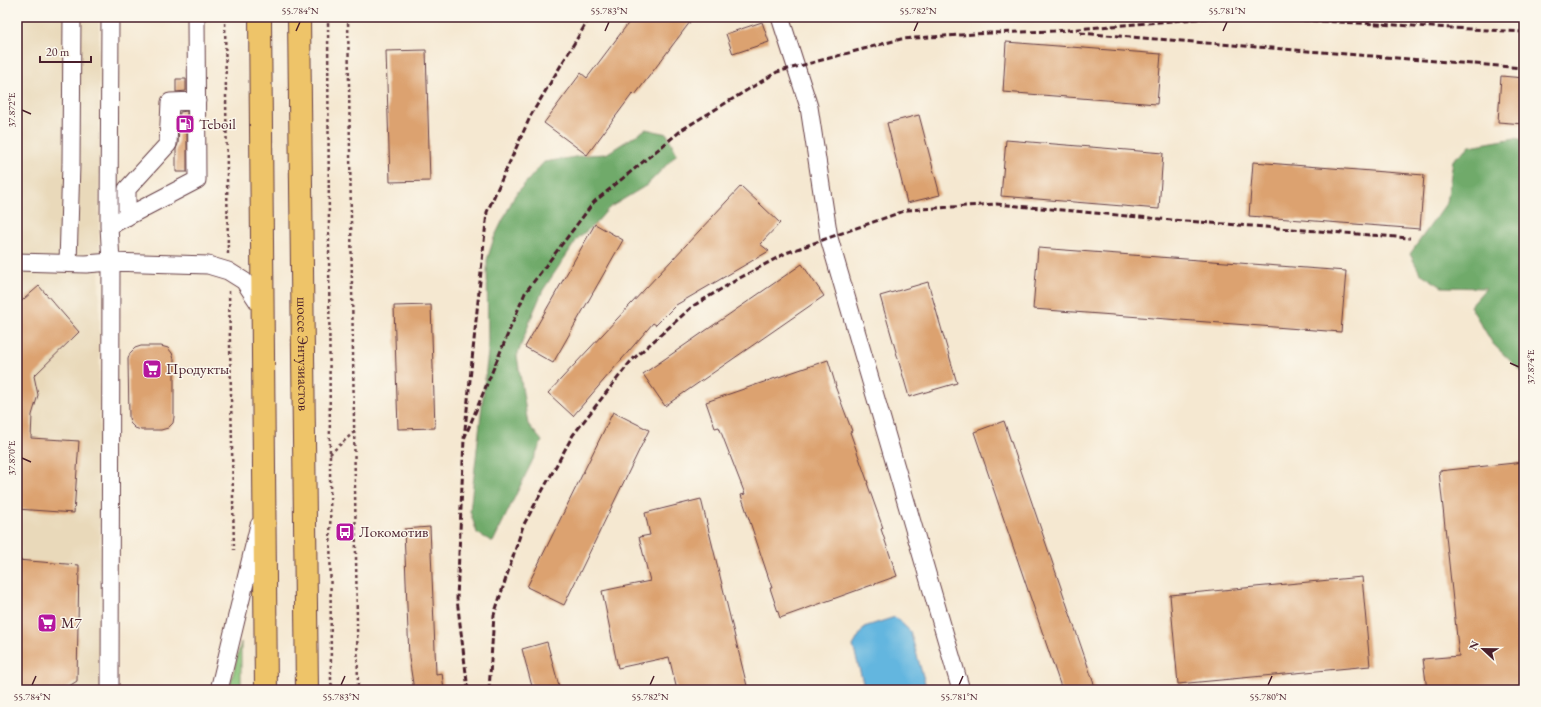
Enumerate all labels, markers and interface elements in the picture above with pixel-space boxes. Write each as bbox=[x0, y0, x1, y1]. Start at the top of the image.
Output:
text: 55.784°N bbox=[281, 4, 319, 17]
text: 55.783°N bbox=[590, 4, 628, 17]
text: 55.782°N bbox=[899, 4, 937, 17]
text: 55.781°N bbox=[1208, 4, 1246, 17]
scale bar bbox=[40, 38, 91, 64]
text: 20 m bbox=[46, 44, 70, 60]
text: 37.872°E bbox=[5, 92, 18, 127]
fuel station icon: Teboil bbox=[174, 113, 196, 135]
place label: Teboil bbox=[199, 114, 236, 133]
street label: шоссе Энтузиастов bbox=[293, 297, 314, 411]
text: 37.874°E bbox=[1524, 349, 1537, 384]
supermarket icon: Продукты bbox=[141, 358, 163, 380]
place label: Продукты bbox=[166, 359, 229, 378]
text: 37.870°E bbox=[5, 440, 18, 475]
bus stop icon: Локомотив bbox=[334, 521, 356, 543]
place label: Локомотив bbox=[359, 522, 428, 541]
supermarket icon: М7 bbox=[36, 612, 58, 634]
place label: М7 bbox=[61, 613, 83, 632]
north arrow bbox=[1463, 629, 1503, 669]
text: N bbox=[1466, 638, 1482, 652]
text: 55.784°N bbox=[13, 690, 51, 703]
text: 55.783°N bbox=[322, 690, 360, 703]
text: 55.782°N bbox=[631, 690, 669, 703]
text: 55.781°N bbox=[940, 690, 978, 703]
text: 55.780°N bbox=[1249, 690, 1287, 703]

